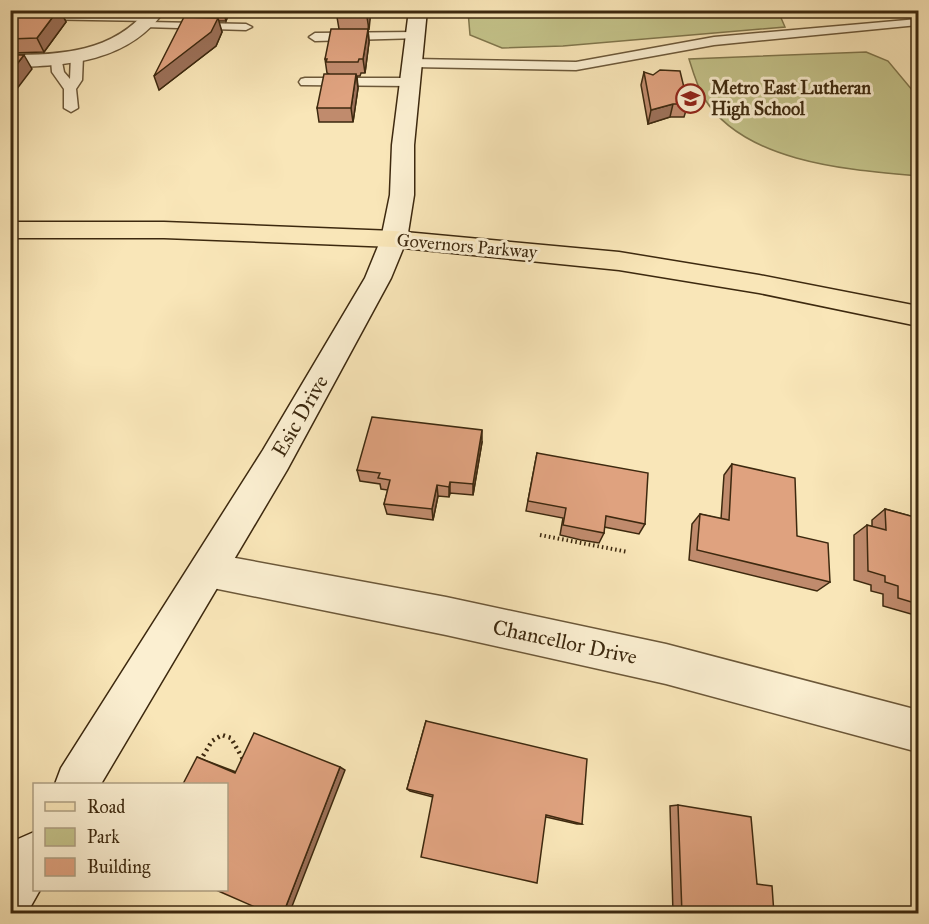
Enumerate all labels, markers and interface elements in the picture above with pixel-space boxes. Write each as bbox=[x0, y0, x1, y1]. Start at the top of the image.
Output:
place label: Metro East Lutheran High School bbox=[711, 77, 871, 121]
school or university icon: Metro East Lutheran High School bbox=[674, 82, 706, 114]
street label: Governors Parkway bbox=[396, 229, 539, 263]
street label: Esic Drive bbox=[266, 370, 334, 462]
street label: Chancellor Drive bbox=[491, 614, 640, 670]
legend bbox=[33, 783, 228, 891]
text: Road bbox=[87, 796, 125, 818]
text: Park bbox=[87, 826, 120, 848]
text: Building bbox=[87, 856, 151, 879]

